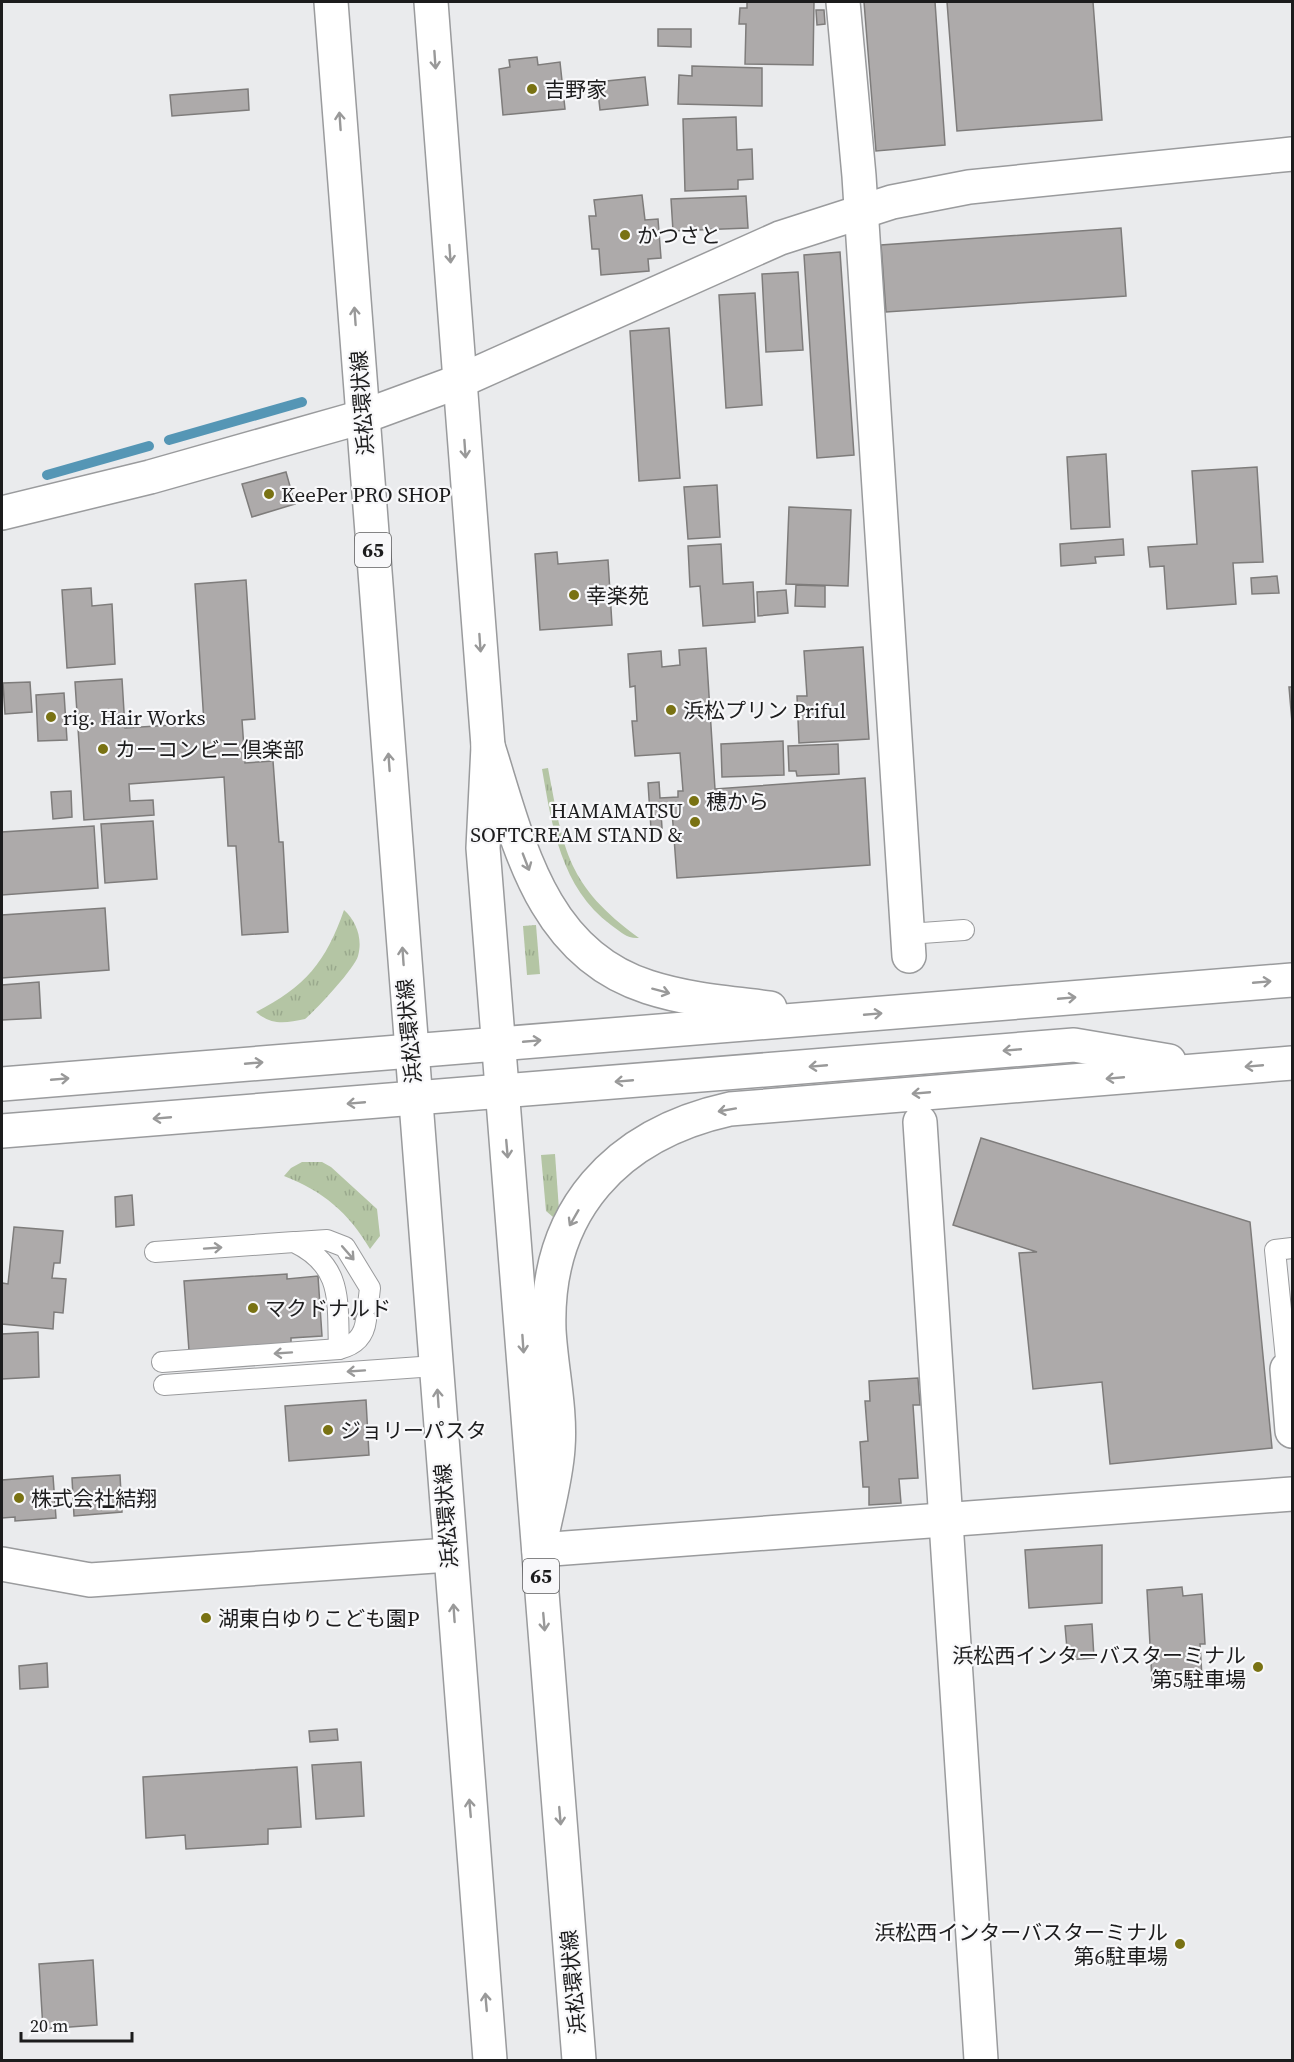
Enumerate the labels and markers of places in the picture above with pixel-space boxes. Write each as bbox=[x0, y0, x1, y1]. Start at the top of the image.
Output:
place label: 吉野家 bbox=[544, 75, 607, 104]
marker: 吉野家 bbox=[525, 82, 539, 96]
place label: かつさと bbox=[637, 221, 721, 250]
marker: かつさと bbox=[618, 228, 632, 242]
place label: KeePer PRO SHOP bbox=[281, 480, 451, 509]
marker: KeePer PRO SHOP bbox=[262, 487, 276, 501]
place label: 幸楽苑 bbox=[586, 581, 649, 610]
marker: 幸楽苑 bbox=[567, 588, 581, 602]
place label: 浜松プリン Priful bbox=[683, 696, 846, 725]
place label: rig. Hair Works bbox=[63, 703, 206, 732]
marker: 浜松プリン Priful bbox=[664, 703, 678, 717]
marker: rig. Hair Works bbox=[44, 710, 58, 724]
place label: カーコンビニ倶楽部 bbox=[115, 735, 304, 764]
marker: カーコンビニ倶楽部 bbox=[96, 742, 110, 756]
place label: 穂から bbox=[706, 787, 769, 816]
marker: 穂から bbox=[687, 794, 701, 808]
place label: HAMAMATSU SOFTCREAM STAND & bbox=[470, 796, 683, 849]
marker: HAMAMATSU SOFTCREAM STAND & bbox=[688, 815, 702, 829]
place label: マクドナルド bbox=[265, 1294, 391, 1323]
marker: マクドナルド bbox=[246, 1301, 260, 1315]
place label: ジョリーパスタ bbox=[340, 1416, 487, 1445]
marker: ジョリーパスタ bbox=[321, 1423, 335, 1437]
place label: 株式会社結翔 bbox=[31, 1484, 157, 1513]
marker: 株式会社結翔 bbox=[12, 1491, 26, 1505]
place label: 湖東白ゆりこども園P bbox=[218, 1604, 419, 1633]
marker: 湖東白ゆりこども園P bbox=[199, 1611, 213, 1625]
place label: 浜松西インターバスターミナル 第5駐車場 bbox=[952, 1641, 1246, 1694]
marker: 浜松西インターバスターミナル 第5駐車場 bbox=[1251, 1660, 1265, 1674]
place label: 浜松西インターバスターミナル 第6駐車場 bbox=[874, 1918, 1168, 1971]
marker: 浜松西インターバスターミナル 第6駐車場 bbox=[1173, 1937, 1187, 1951]

